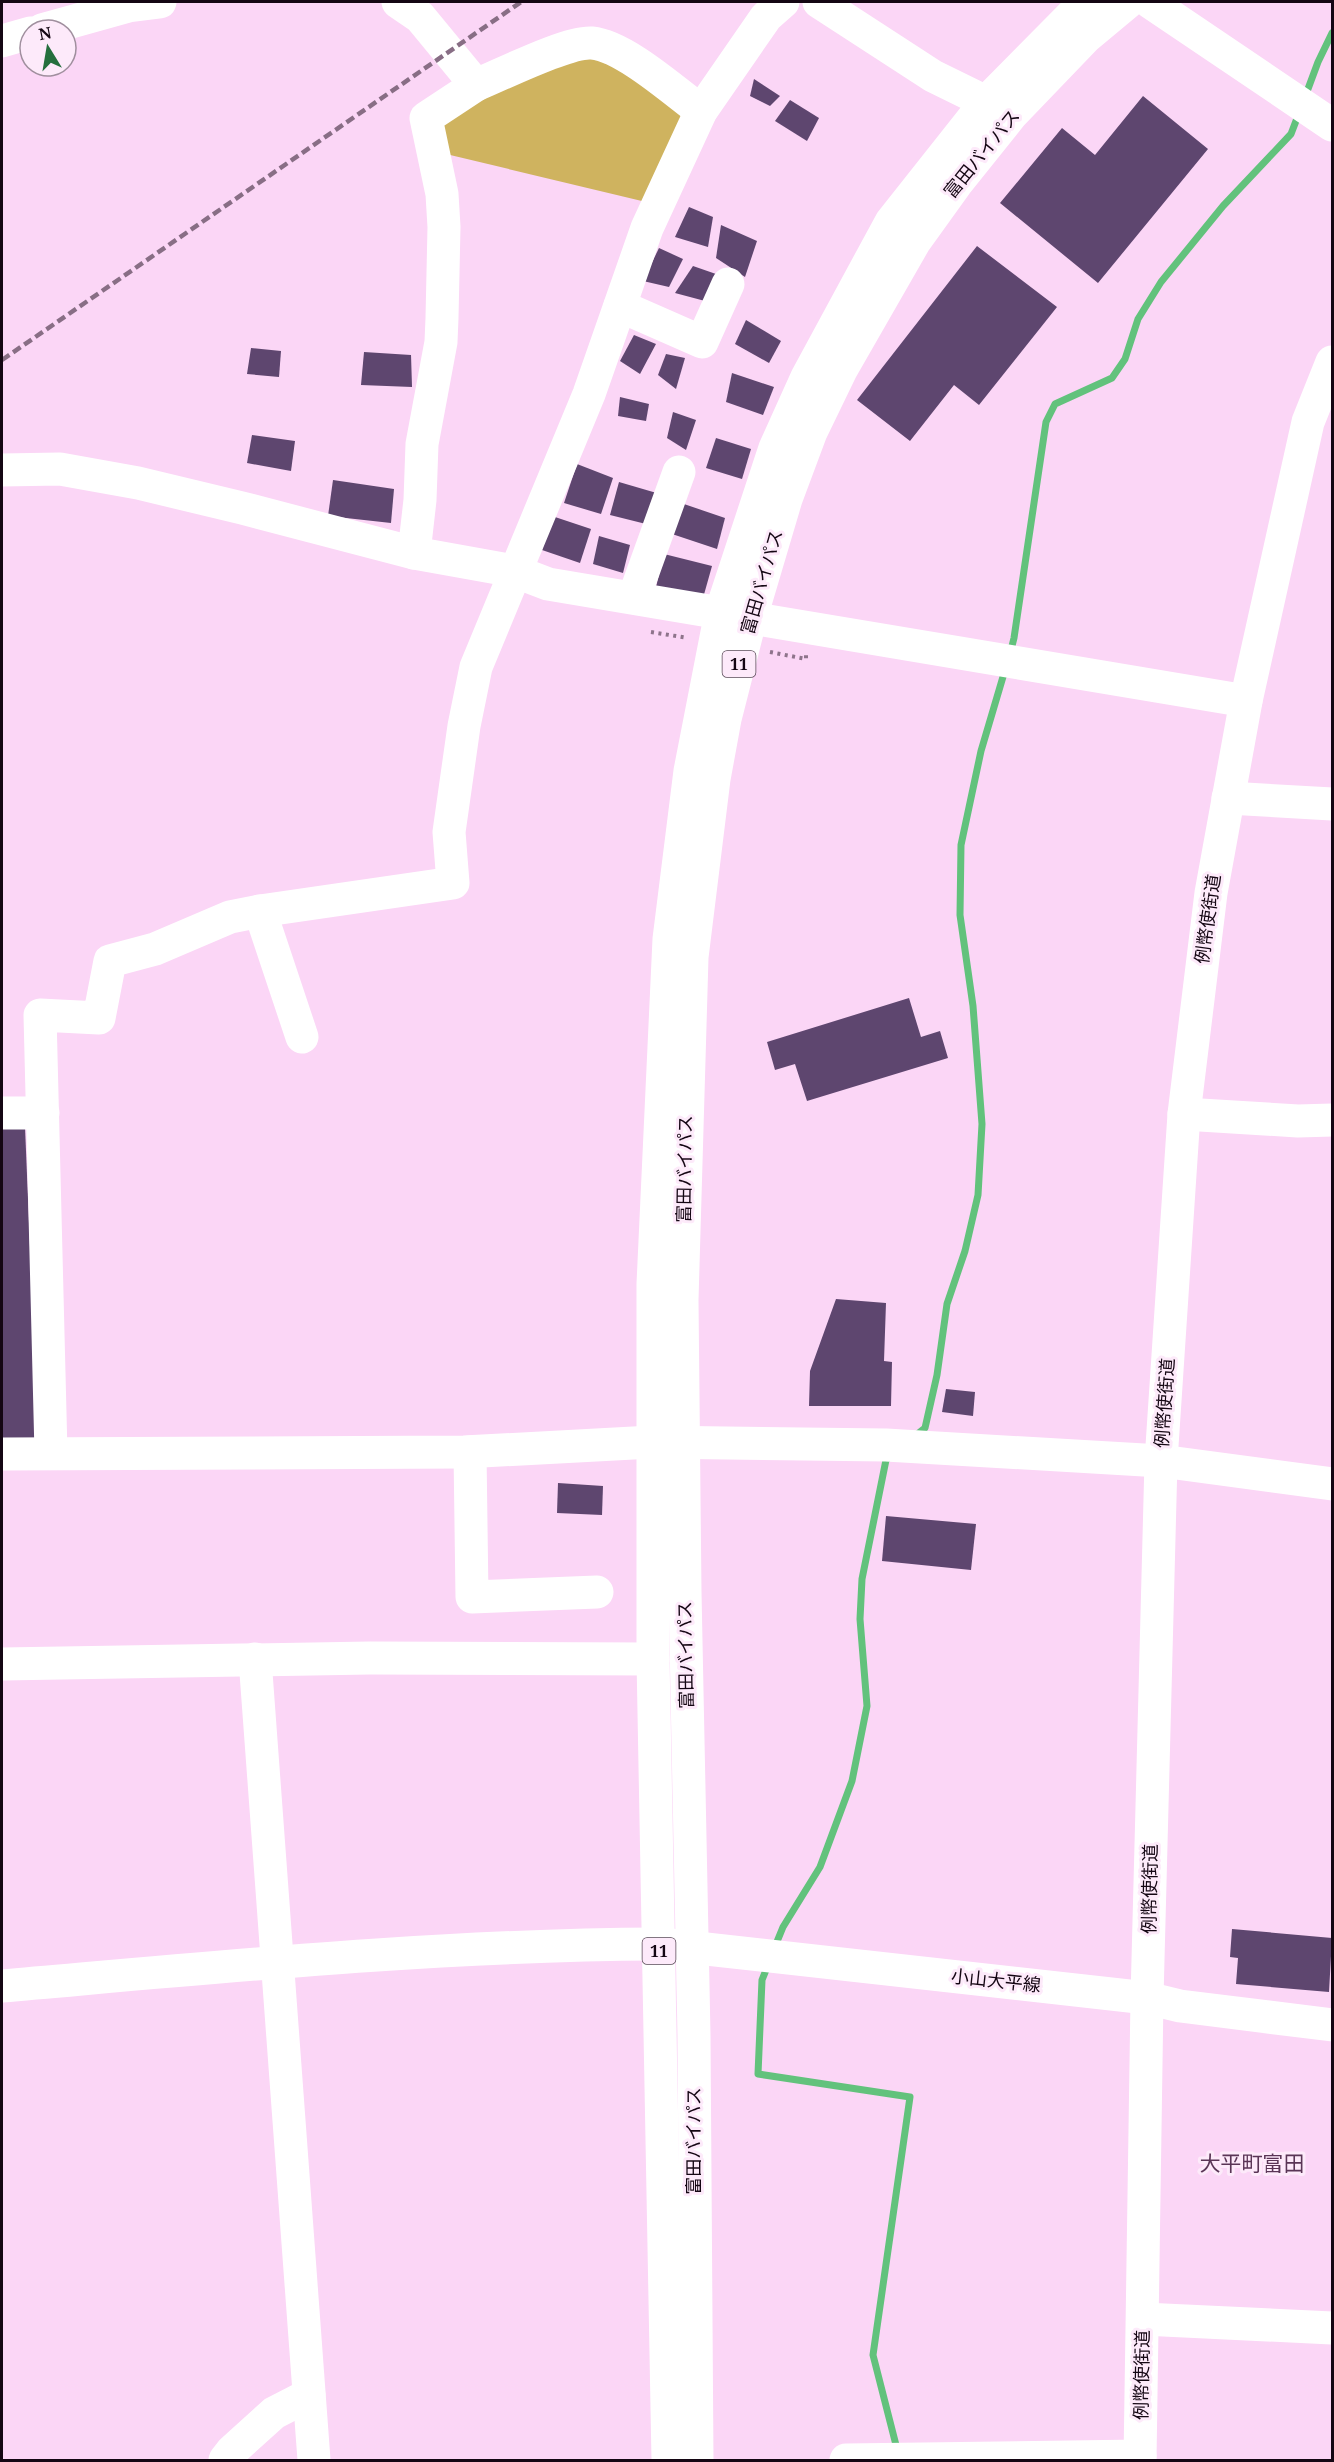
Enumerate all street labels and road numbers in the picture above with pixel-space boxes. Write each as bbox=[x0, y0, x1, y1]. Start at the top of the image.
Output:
street label: 富田バイパス bbox=[938, 104, 1024, 203]
street label: 富田バイパス bbox=[735, 527, 787, 637]
road number: 11 bbox=[722, 651, 756, 677]
street label: 例幣使街道 bbox=[1189, 873, 1225, 965]
street label: 富田バイパス bbox=[671, 1115, 697, 1223]
street label: 例幣使街道 bbox=[1149, 1357, 1179, 1449]
street label: 富田バイパス bbox=[672, 1601, 698, 1709]
street label: 例幣使街道 bbox=[1136, 1844, 1162, 1934]
road number: 11 bbox=[642, 1938, 676, 1964]
street label: 小山大平線 bbox=[950, 1963, 1042, 1997]
street label: 富田バイパス bbox=[681, 2087, 705, 2195]
street label: 例幣使街道 bbox=[1128, 2330, 1154, 2420]

